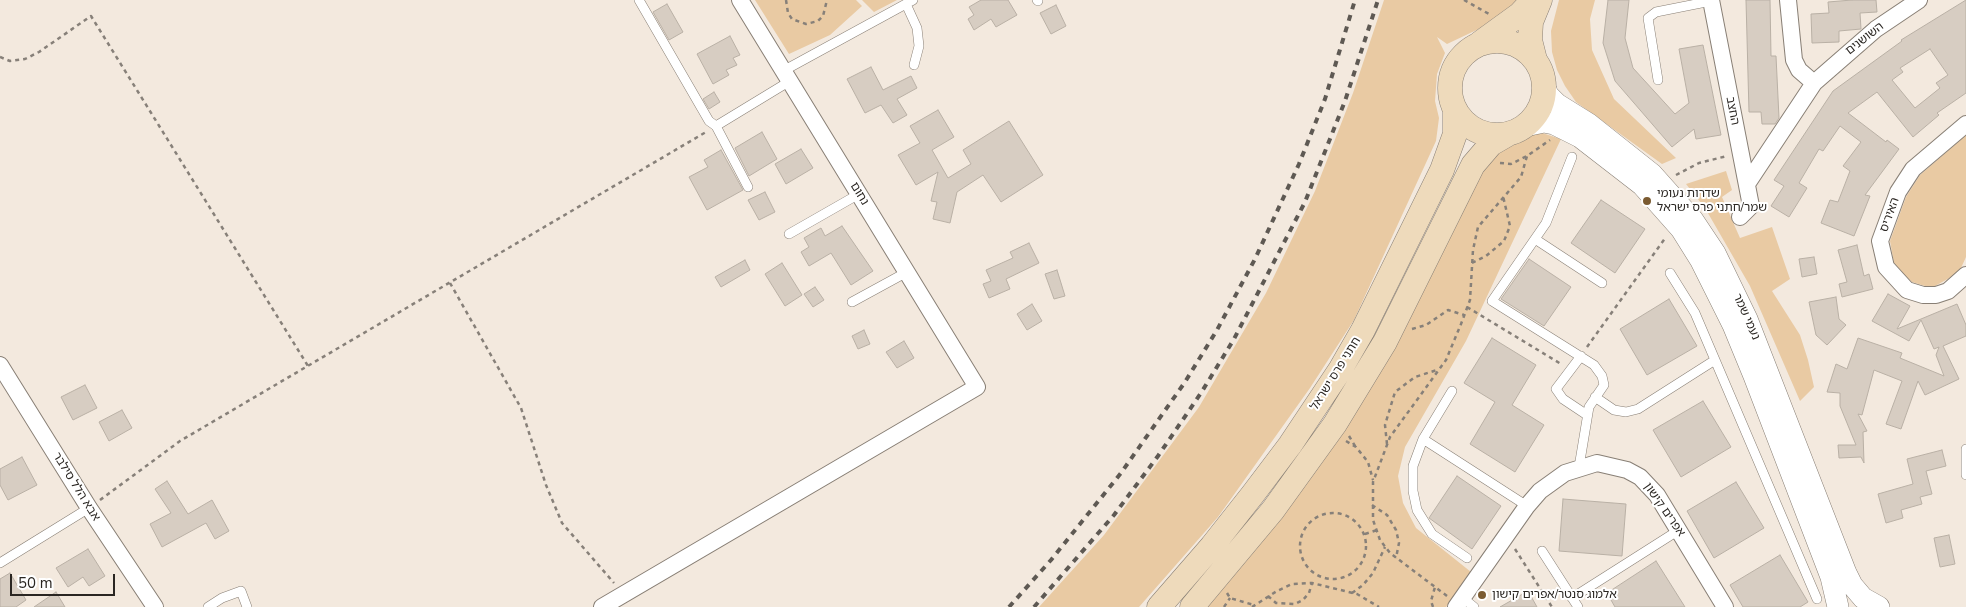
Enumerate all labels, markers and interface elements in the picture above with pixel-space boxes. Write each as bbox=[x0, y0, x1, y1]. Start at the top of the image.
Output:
street label: השושנים bbox=[1843, 20, 1887, 58]
street label: החצב bbox=[1722, 96, 1742, 126]
street label: נחום bbox=[846, 180, 872, 208]
place label: שדרות נעומי שמר/חתני פרס ישראל bbox=[1657, 187, 1767, 215]
marker: שדרות נעומי שמר/חתני פרס ישראל bbox=[1641, 195, 1653, 207]
street label: האיריס bbox=[1877, 196, 1903, 234]
street label: נעמי שמר bbox=[1729, 292, 1763, 342]
street label: חתני פרס ישראל bbox=[1308, 335, 1364, 413]
street label: אבא הלל סילבר bbox=[49, 450, 103, 524]
street label: אפרים קישון bbox=[1640, 480, 1688, 540]
scale bar bbox=[12, 564, 118, 596]
text: 50 m bbox=[18, 573, 53, 593]
place label: אלמוג סנטר/אפרים קישון bbox=[1492, 588, 1617, 602]
marker: אלמוג סנטר/אפרים קישון bbox=[1476, 589, 1488, 601]

